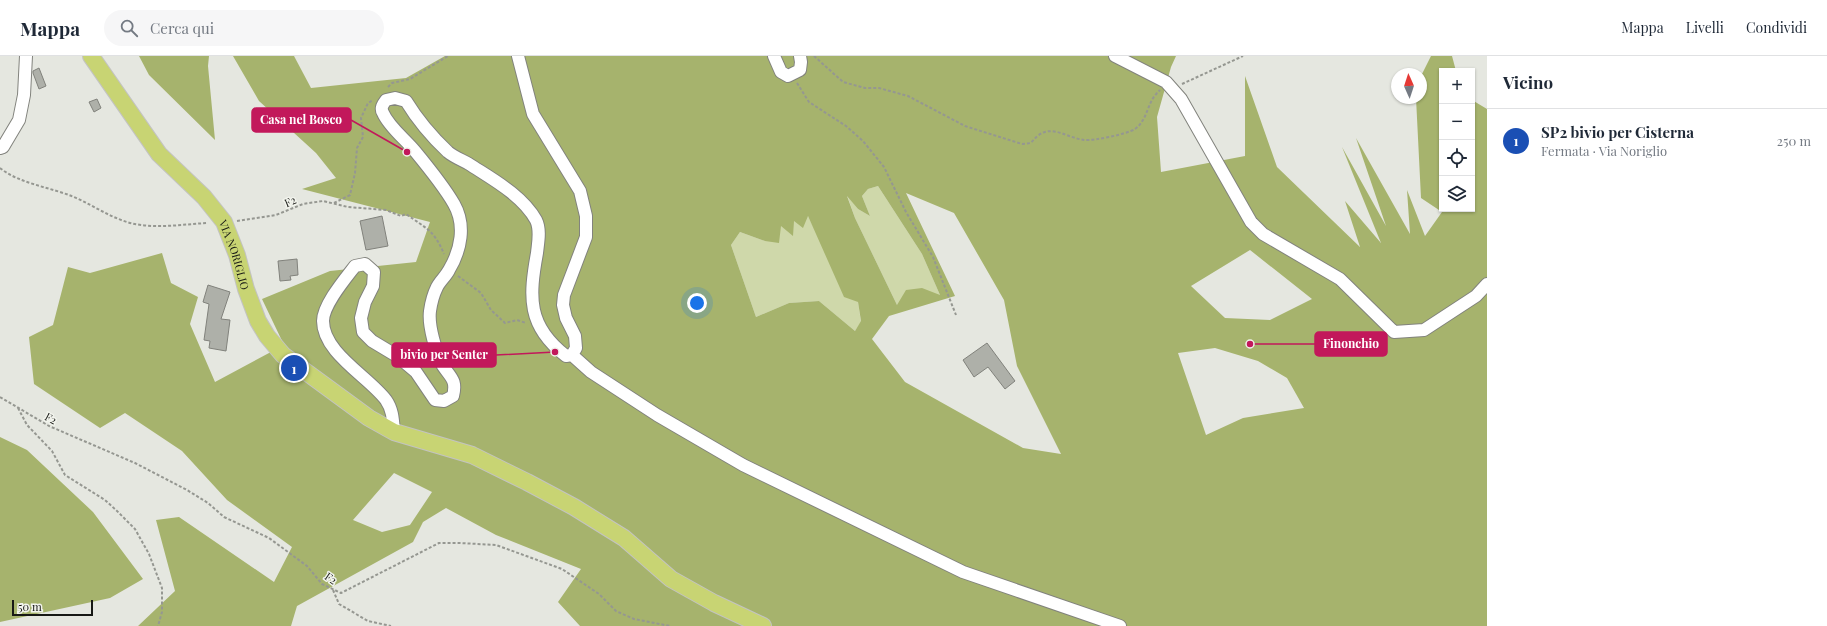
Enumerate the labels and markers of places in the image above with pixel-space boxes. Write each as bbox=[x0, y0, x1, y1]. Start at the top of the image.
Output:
callout: Casa nel Bosco bbox=[252, 108, 351, 132]
callout: Finonchio bbox=[1315, 332, 1387, 356]
callout: bivio per Senter bbox=[392, 343, 496, 367]
pin: 1 bbox=[281, 353, 307, 383]

